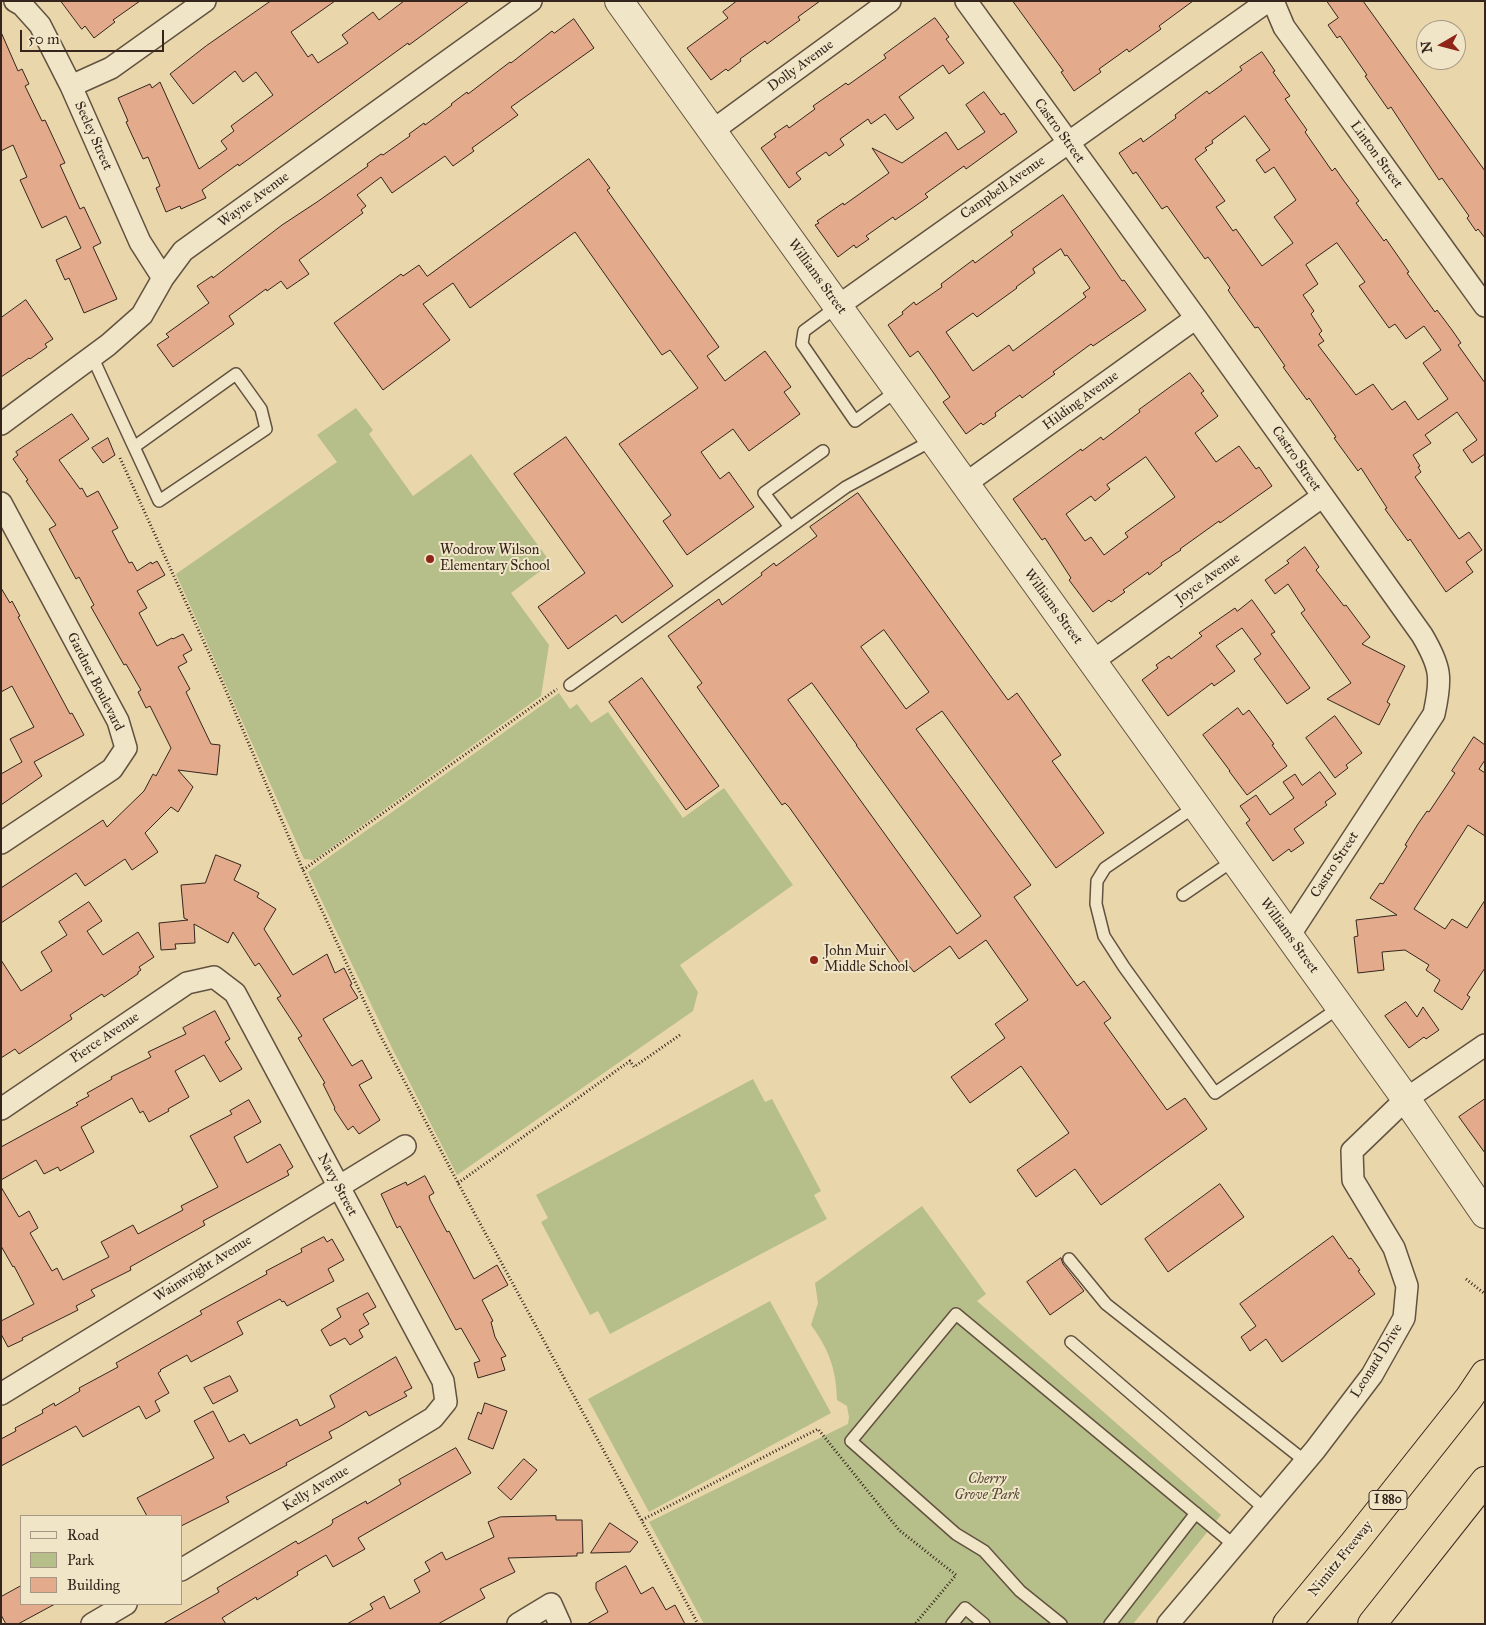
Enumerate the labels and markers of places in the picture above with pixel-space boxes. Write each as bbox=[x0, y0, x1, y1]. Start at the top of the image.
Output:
place label: Woodrow Wilson Elementary School bbox=[440, 543, 550, 576]
marker: Woodrow Wilson Elementary School bbox=[424, 553, 436, 565]
place label: John Muir Middle School bbox=[824, 944, 909, 976]
marker: John Muir Middle School bbox=[808, 954, 820, 966]

